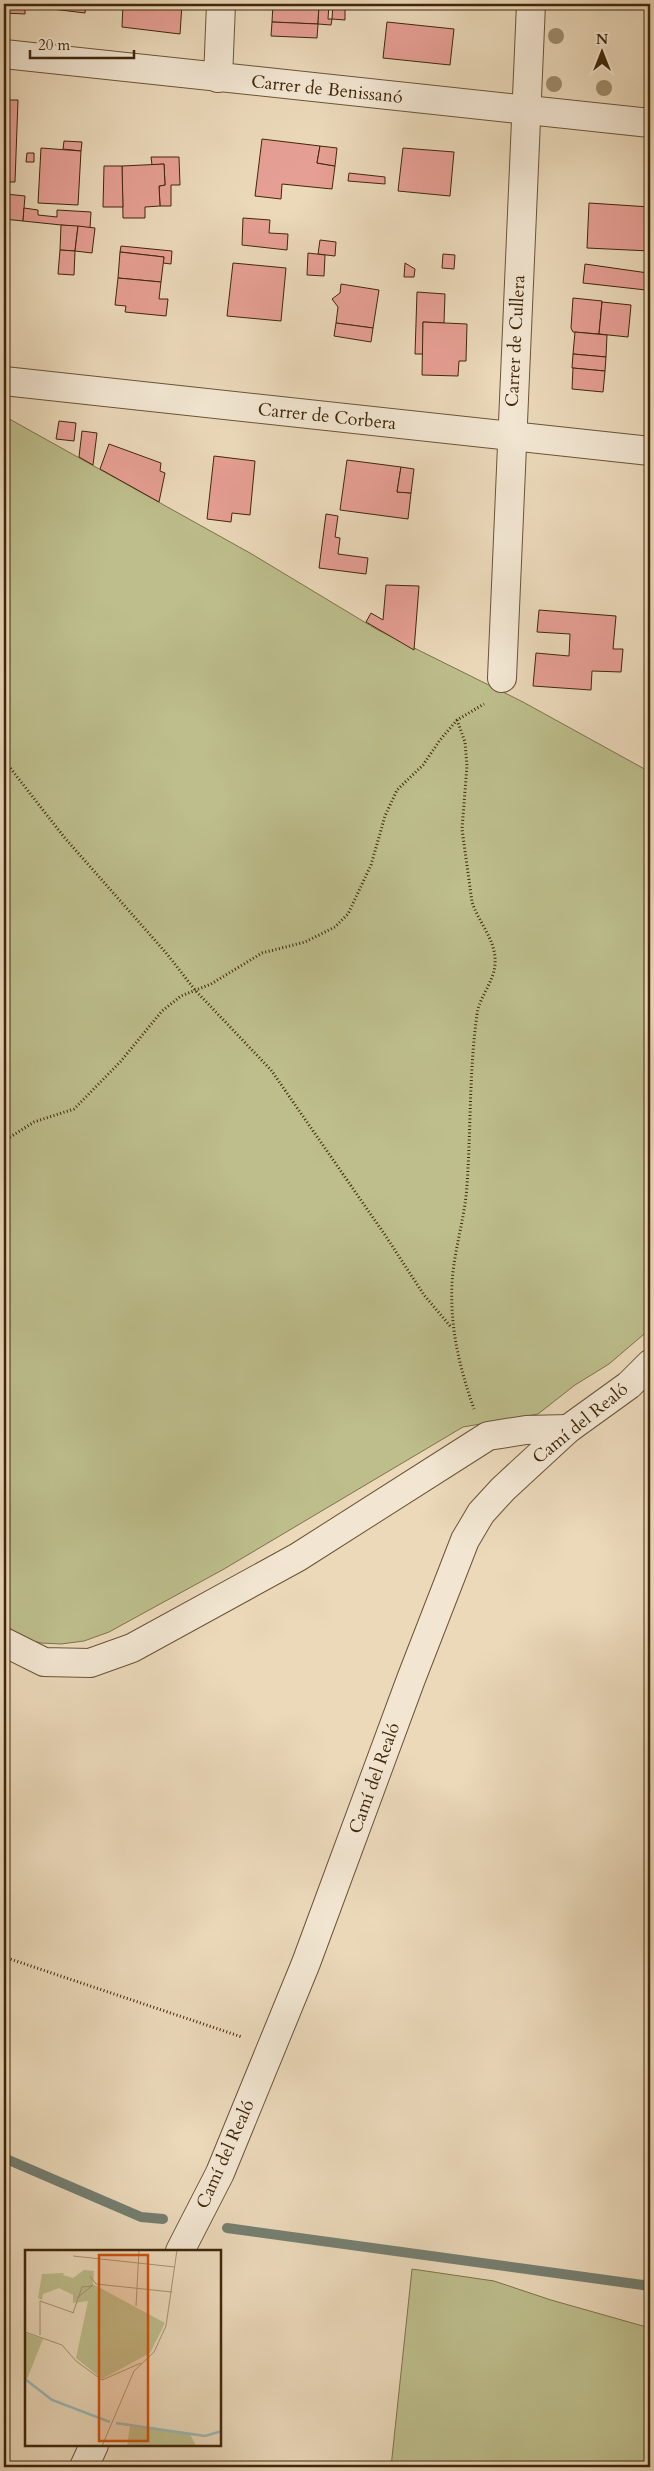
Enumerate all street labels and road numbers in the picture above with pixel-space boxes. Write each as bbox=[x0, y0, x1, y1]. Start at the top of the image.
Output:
street label: Carrer de Benissanó bbox=[250, 69, 404, 110]
street label: Carrer de Cullera bbox=[500, 274, 531, 408]
street label: Carrer de Corbera bbox=[256, 397, 398, 436]
street label: Camí del Realó bbox=[527, 1377, 634, 1470]
street label: Camí del Realó bbox=[343, 1719, 406, 1837]
street label: Camí del Realó bbox=[190, 2096, 261, 2213]

